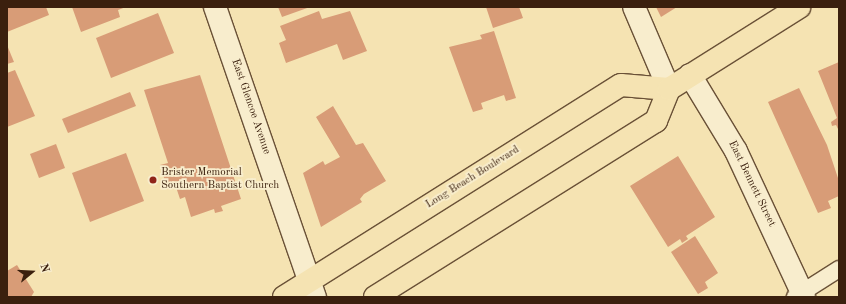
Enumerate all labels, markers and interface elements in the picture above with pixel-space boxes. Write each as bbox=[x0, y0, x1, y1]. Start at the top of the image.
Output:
street label: East Glencoe Avenue bbox=[227, 58, 273, 156]
street label: East Bennett Street bbox=[724, 139, 778, 229]
street label: Long Beach Boulevard bbox=[424, 144, 522, 212]
place label: Brister Memorial Southern Baptist Church bbox=[161, 167, 279, 193]
marker: Brister Memorial Southern Baptist Church bbox=[148, 175, 158, 185]
north arrow bbox=[12, 252, 52, 292]
text: N bbox=[37, 262, 50, 274]

